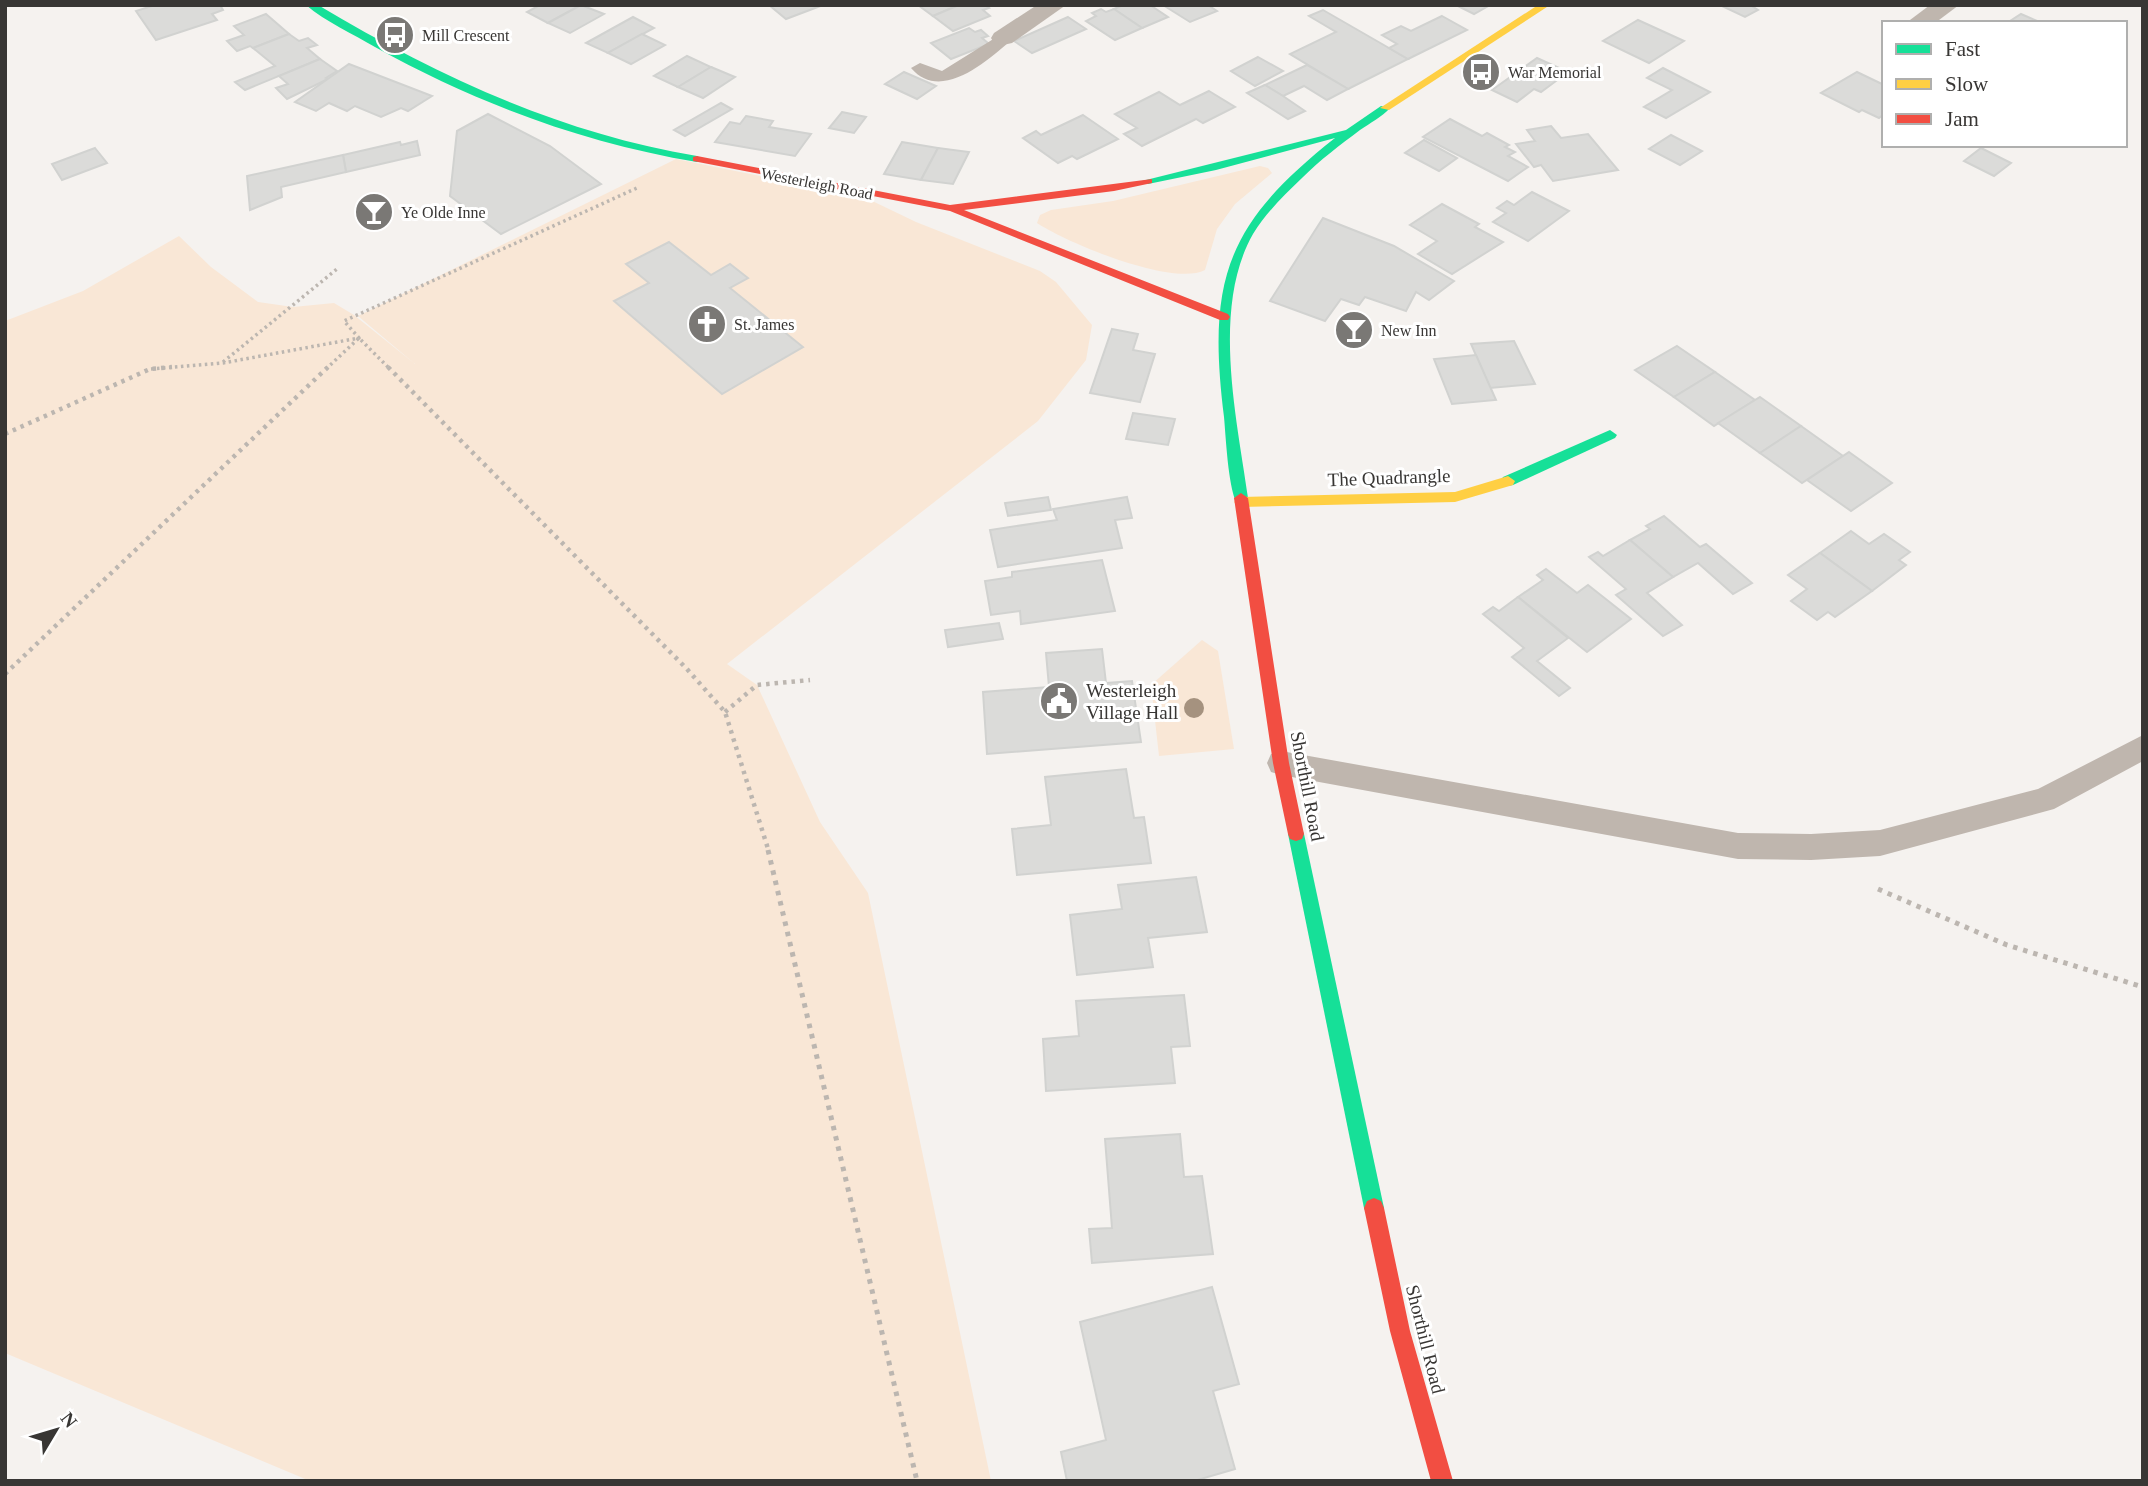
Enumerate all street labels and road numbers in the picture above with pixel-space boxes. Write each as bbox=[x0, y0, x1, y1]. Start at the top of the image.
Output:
street label: Westerleigh Road bbox=[759, 164, 874, 204]
street label: The Quadrangle bbox=[1327, 465, 1451, 490]
street label: Shorthill Road bbox=[1287, 729, 1329, 843]
street label: Shorthill Road bbox=[1402, 1283, 1449, 1396]

